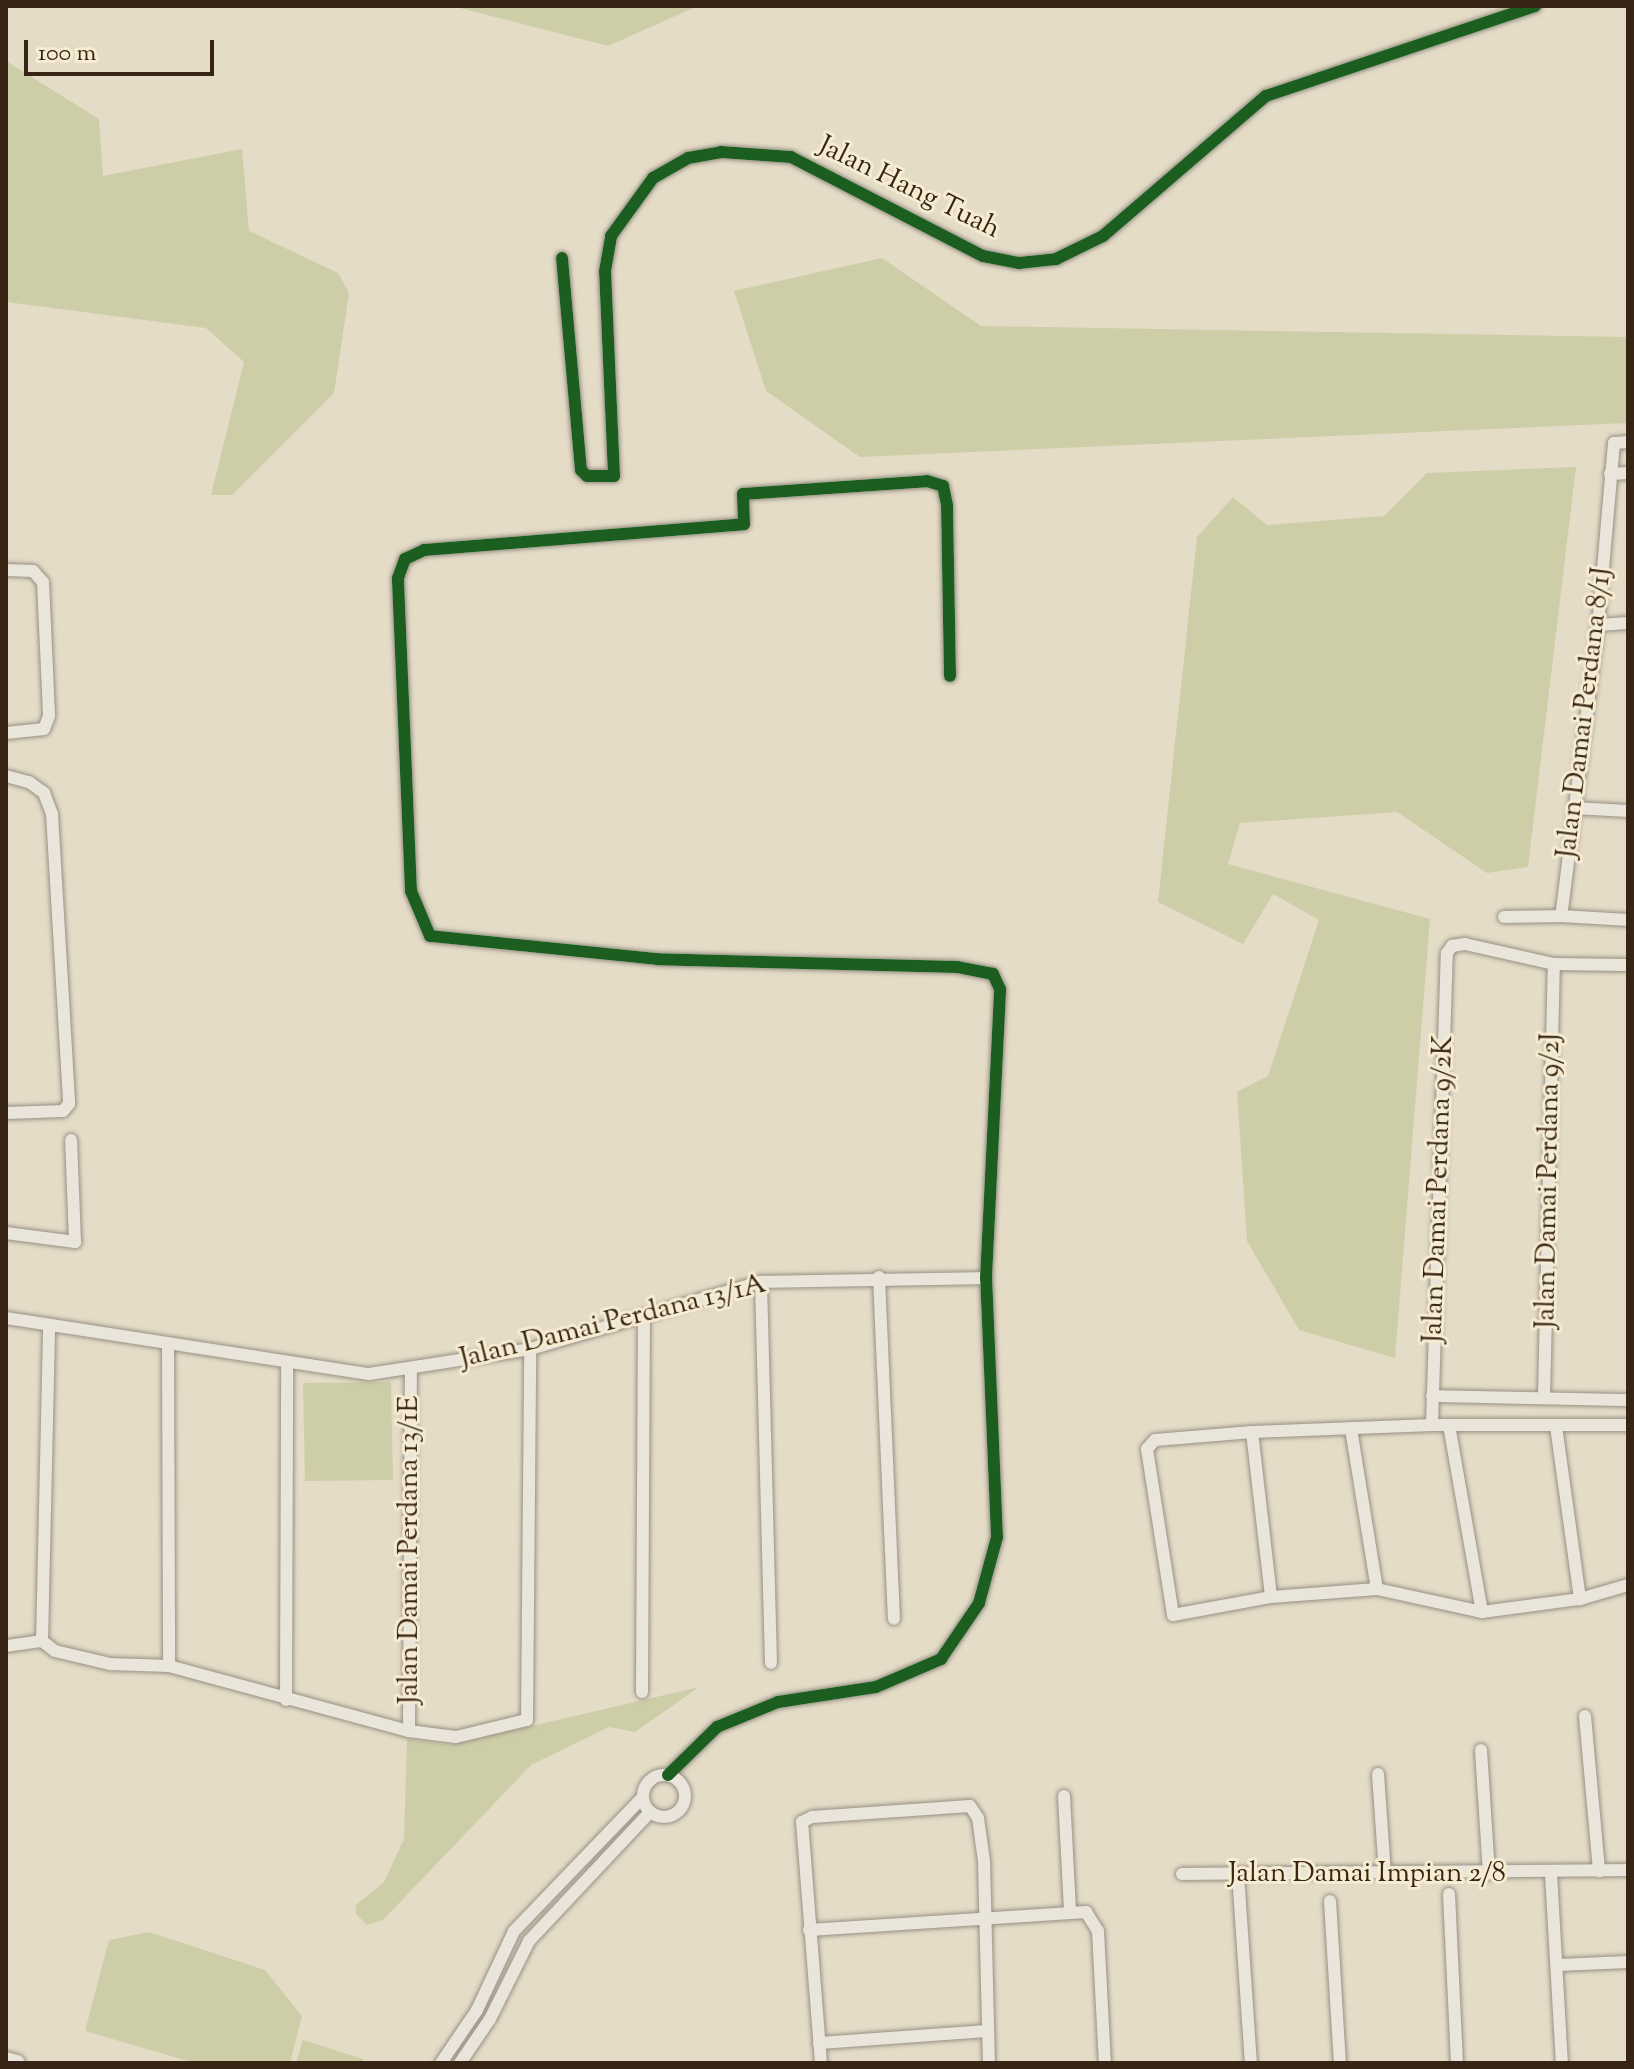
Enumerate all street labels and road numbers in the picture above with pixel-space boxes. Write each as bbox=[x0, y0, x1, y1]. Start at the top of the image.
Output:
street label: Jalan Hang Tuah bbox=[813, 130, 1005, 246]
street label: Jalan Damai Perdana 8/1J bbox=[1551, 566, 1619, 860]
street label: Jalan Damai Perdana 9/2J bbox=[1530, 1033, 1568, 1329]
street label: Jalan Damai Perdana 9/2K bbox=[1417, 1034, 1461, 1344]
street label: Jalan Damai Perdana 13/1A bbox=[456, 1268, 770, 1376]
street label: Jalan Damai Perdana 13/1E bbox=[393, 1396, 427, 1704]
street label: Jalan Damai Impian 2/8 bbox=[1228, 1857, 1506, 1891]

